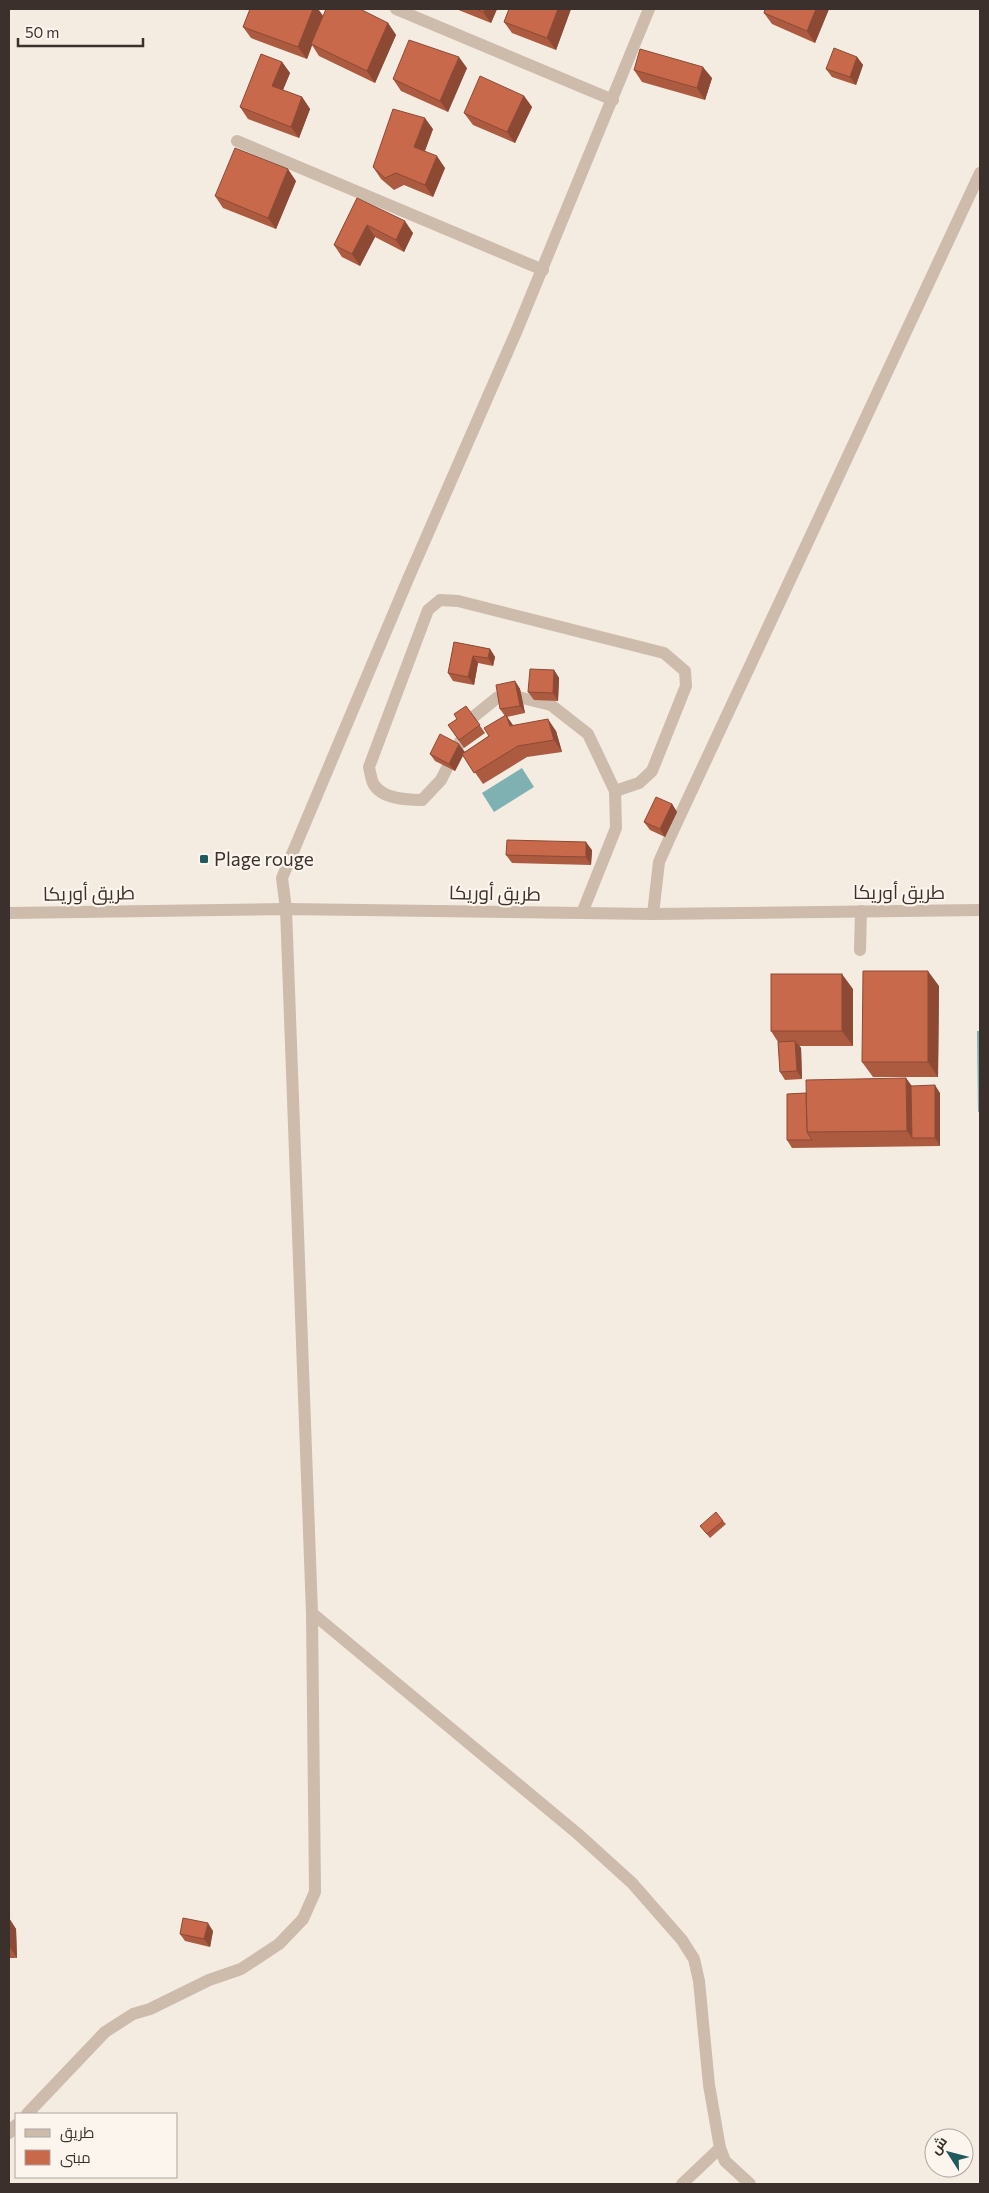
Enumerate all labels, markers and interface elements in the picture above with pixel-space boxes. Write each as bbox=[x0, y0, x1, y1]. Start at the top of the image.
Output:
scale bar bbox=[18, 15, 142, 47]
text: 50 m bbox=[25, 23, 59, 41]
place label: Plage rouge bbox=[214, 847, 314, 870]
marker: Plage rouge bbox=[198, 853, 210, 865]
street label: طريق أوريكا bbox=[43, 880, 135, 907]
street label: طريق أوريكا bbox=[449, 880, 541, 907]
street label: طريق أوريكا bbox=[853, 880, 945, 905]
legend bbox=[15, 2113, 178, 2178]
text: طريق bbox=[60, 2123, 94, 2143]
north arrow bbox=[924, 2128, 974, 2178]
text: ش bbox=[926, 2133, 951, 2158]
text: مبنى bbox=[60, 2148, 91, 2168]

